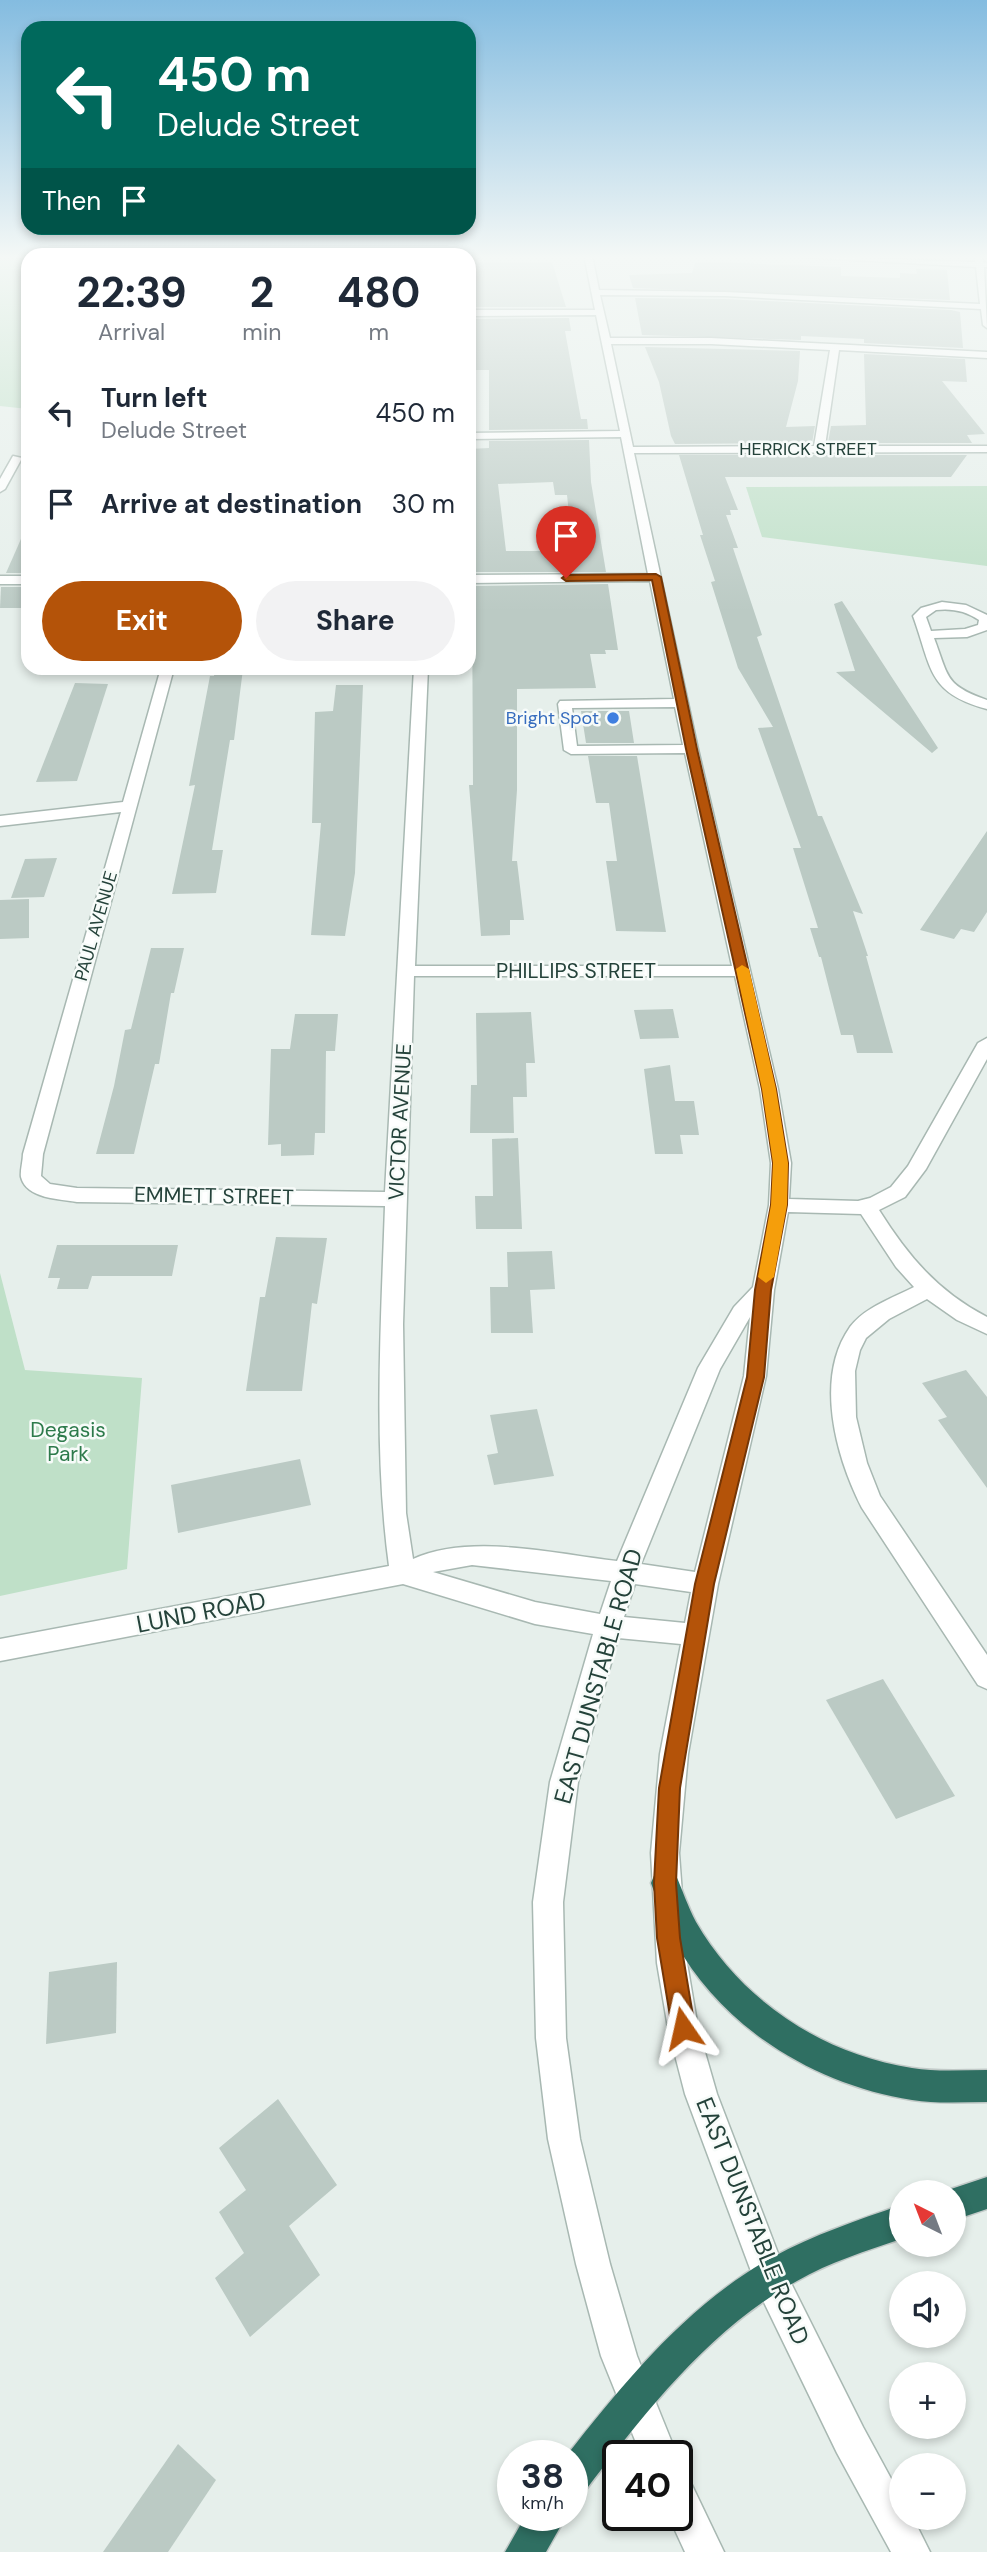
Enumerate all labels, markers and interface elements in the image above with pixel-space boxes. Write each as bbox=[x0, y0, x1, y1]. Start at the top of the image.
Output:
text: 450 m bbox=[157, 42, 311, 106]
icon: left bbox=[42, 49, 133, 140]
text: Delude Street bbox=[157, 104, 360, 146]
icon: arrive bbox=[115, 182, 153, 220]
text: Then bbox=[42, 184, 101, 218]
text: 22:39 bbox=[77, 265, 187, 320]
text: 2 bbox=[250, 265, 274, 320]
text: 480 bbox=[337, 265, 420, 320]
text: Arrival bbox=[98, 317, 165, 347]
text: min bbox=[242, 317, 281, 347]
text: m bbox=[368, 317, 389, 347]
text: Turn left bbox=[101, 381, 208, 415]
icon: left bbox=[42, 394, 80, 432]
text: 450 m bbox=[375, 396, 455, 430]
text: Delude Street bbox=[101, 415, 247, 445]
street label: HERRICK STREET bbox=[739, 437, 877, 461]
icon: arrive bbox=[42, 485, 80, 523]
text: Arrive at destination bbox=[101, 487, 362, 521]
text: 30 m bbox=[392, 487, 455, 521]
pin bbox=[536, 506, 596, 578]
icon: arrive bbox=[547, 517, 585, 555]
button: Exit bbox=[42, 581, 242, 661]
button: Share bbox=[256, 581, 455, 661]
place label: Bright Spot bbox=[506, 706, 599, 730]
marker: Bright Spot bbox=[605, 710, 621, 726]
street label: PAUL AVENUE bbox=[69, 868, 123, 984]
street label: PHILLIPS STREET bbox=[496, 957, 656, 985]
street label: VICTOR AVENUE bbox=[382, 1043, 418, 1201]
street label: EMMETT STREET bbox=[134, 1181, 294, 1211]
park label: Degasis Park bbox=[30, 1416, 106, 1468]
street label: EAST DUNSTABLE ROAD bbox=[547, 1545, 649, 1807]
street label: LUND ROAD bbox=[134, 1584, 268, 1640]
position arrow bbox=[646, 1991, 720, 2065]
street label: EAST DUNSTABLE ROAD bbox=[689, 2093, 817, 2349]
north arrow bbox=[889, 2180, 966, 2258]
map controls bbox=[889, 2180, 966, 2530]
button: sound bbox=[889, 2271, 966, 2348]
button: + bbox=[889, 2362, 966, 2439]
speed limit sign: 40 bbox=[602, 2440, 693, 2531]
text: 38 bbox=[521, 2453, 564, 2499]
button: − bbox=[889, 2453, 966, 2530]
text: km/h bbox=[521, 2491, 564, 2515]

